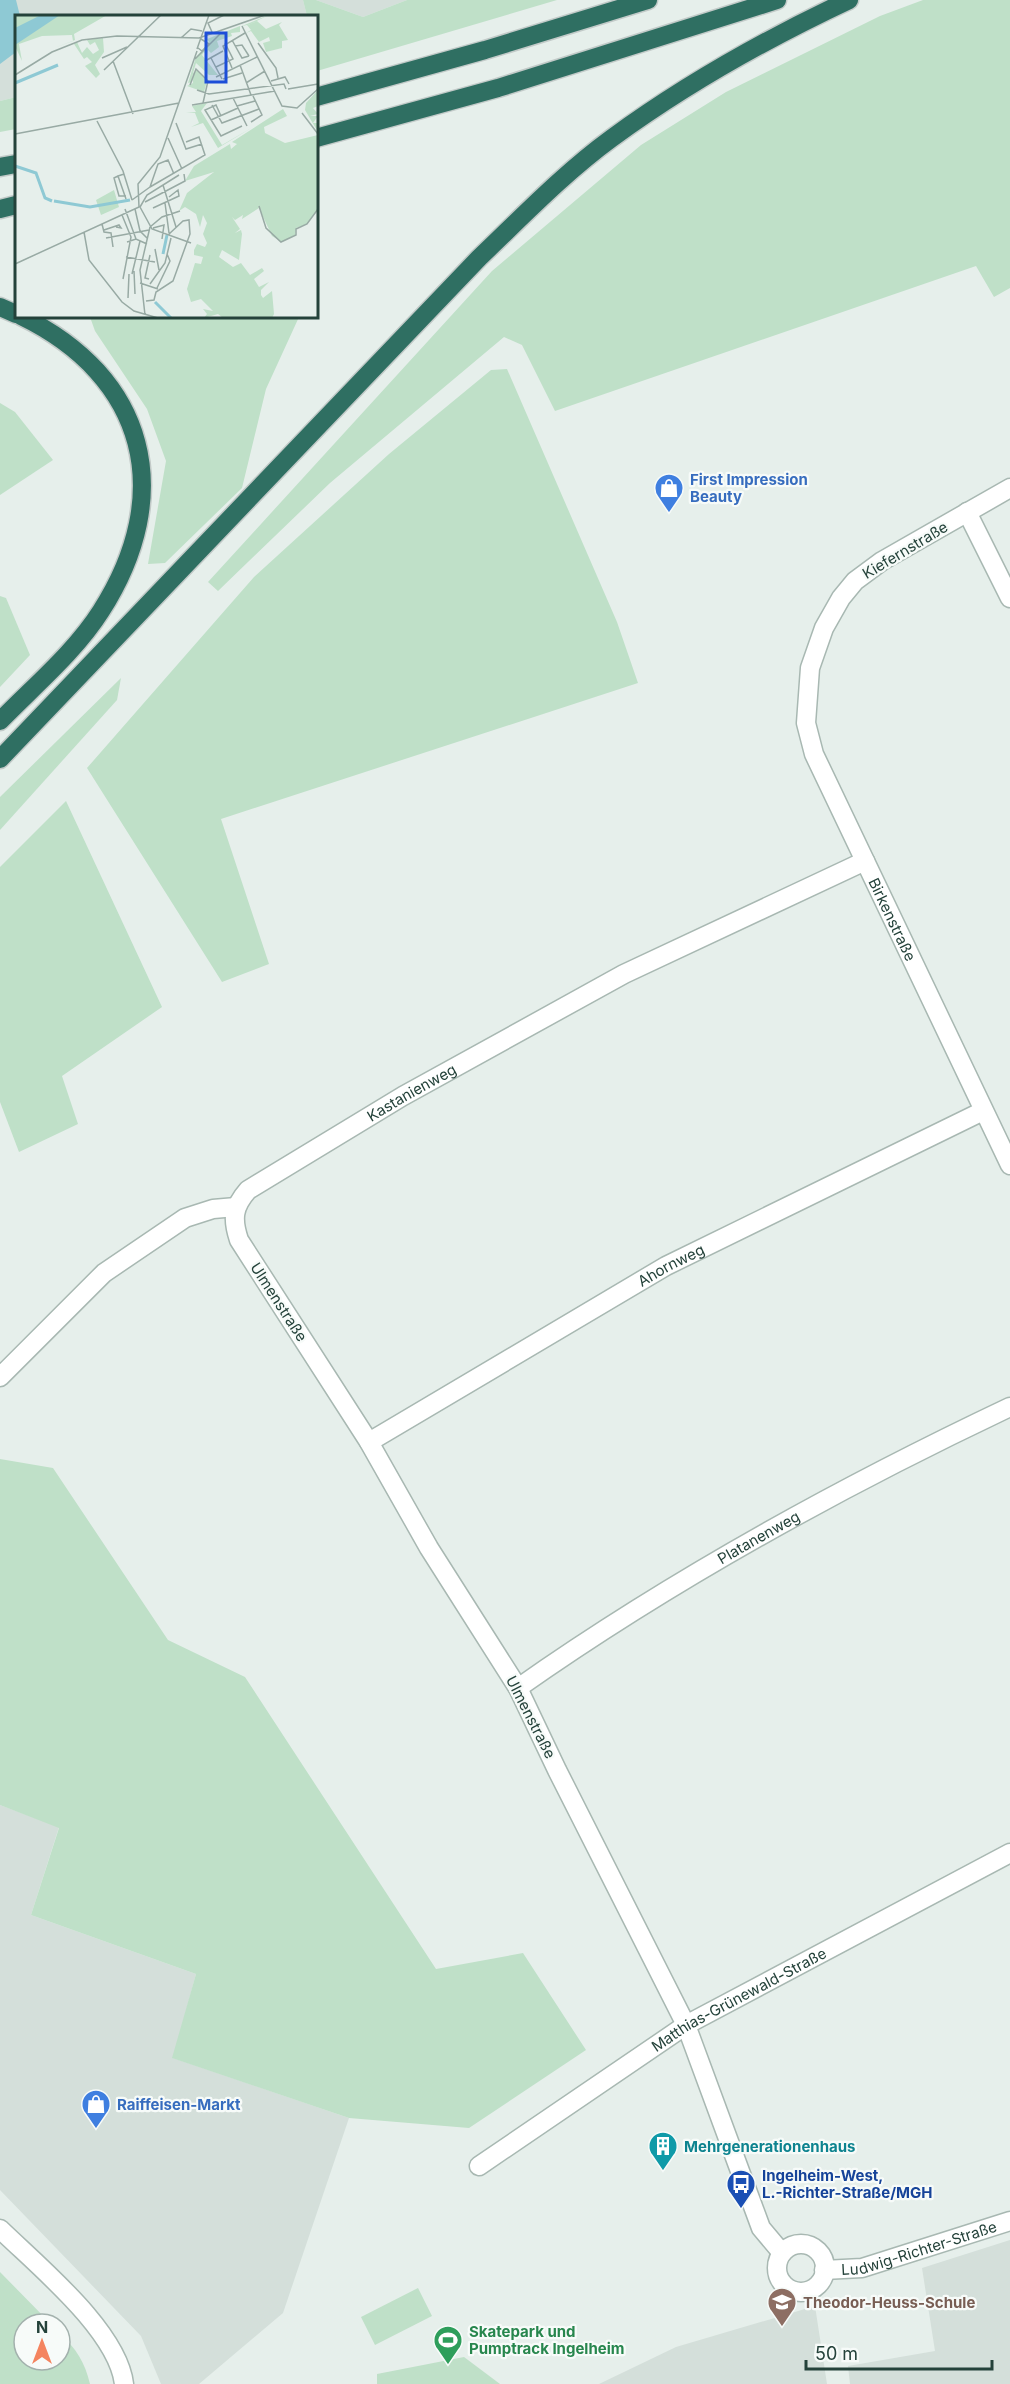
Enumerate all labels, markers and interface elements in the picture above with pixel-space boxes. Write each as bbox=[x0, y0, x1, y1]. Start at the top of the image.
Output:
inset map bbox=[15, 15, 318, 318]
place label: First Impression Beauty bbox=[690, 470, 808, 506]
shop icon: First Impression Beauty bbox=[653, 472, 685, 514]
street label: Kiefernstraße bbox=[859, 517, 951, 583]
street label: Birkenstraße bbox=[865, 875, 921, 964]
street label: Kastanienweg bbox=[363, 1059, 459, 1125]
street label: Ahornweg bbox=[634, 1239, 707, 1290]
street label: Ulmenstraße bbox=[246, 1259, 312, 1345]
street label: Platanenweg bbox=[714, 1506, 803, 1568]
street label: Ulmenstraße bbox=[502, 1672, 560, 1762]
street label: Matthias-Grünewald-Straße bbox=[647, 1943, 829, 2055]
shop icon: Raiffeisen-Markt bbox=[80, 2088, 112, 2130]
place label: Raiffeisen-Markt bbox=[117, 2095, 241, 2114]
building icon: Mehrgenerationenhaus bbox=[647, 2130, 679, 2172]
place label: Mehrgenerationenhaus bbox=[684, 2137, 855, 2156]
place label: Ingelheim-West, L.-Richter-Straße/MGH bbox=[762, 2166, 932, 2202]
bus stop icon: Ingelheim-West, L.-Richter-Straße/MGH bbox=[725, 2168, 757, 2210]
street label: Ludwig-Richter-Straße bbox=[841, 2216, 999, 2279]
school or university icon: Theodor-Heuss-Schule bbox=[766, 2286, 798, 2328]
place label: Theodor-Heuss-Schule bbox=[803, 2293, 975, 2312]
north arrow bbox=[12, 2312, 72, 2372]
text: N bbox=[36, 2317, 48, 2337]
place label: Skatepark und Pumptrack Ingelheim bbox=[469, 2322, 624, 2358]
sports icon: Skatepark und Pumptrack Ingelheim bbox=[432, 2324, 464, 2366]
scale bar bbox=[806, 2333, 992, 2371]
text: 50 m bbox=[815, 2343, 858, 2364]

